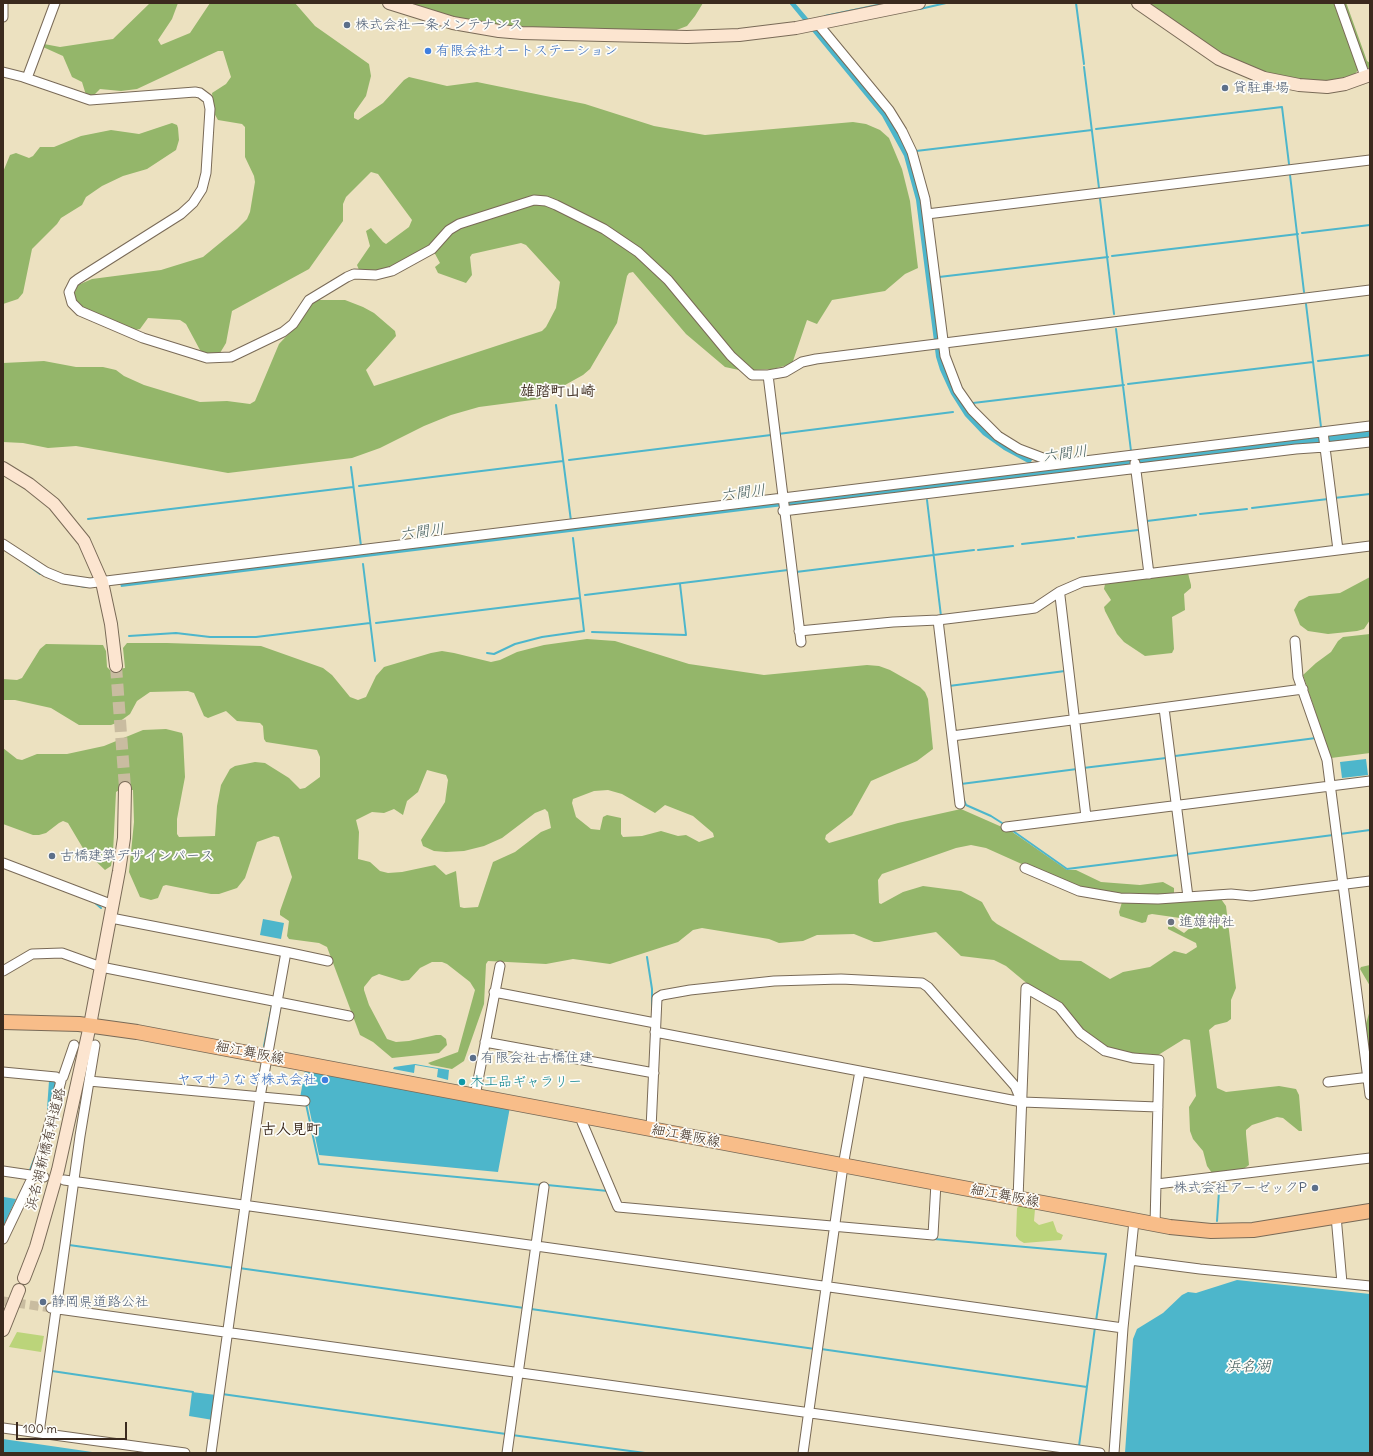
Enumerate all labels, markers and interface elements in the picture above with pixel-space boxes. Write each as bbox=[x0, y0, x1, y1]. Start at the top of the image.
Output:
place label: 株式会社一条メンテナンス bbox=[355, 17, 523, 33]
marker: 株式会社一条メンテナンス bbox=[342, 20, 352, 30]
place label: 有限会社オートステーション bbox=[436, 43, 618, 59]
marker: 有限会社オートステーション bbox=[423, 46, 433, 56]
place label: 貸駐車場 bbox=[1233, 80, 1289, 96]
marker: 貸駐車場 bbox=[1220, 83, 1230, 93]
district label: 雄踏町山崎 bbox=[521, 383, 595, 401]
water label: 六間川 bbox=[1042, 442, 1088, 466]
water label: 六間川 bbox=[720, 481, 766, 505]
water label: 六間川 bbox=[399, 520, 445, 544]
place label: 古橋建築デザインパース bbox=[60, 848, 214, 864]
marker: 古橋建築デザインパース bbox=[47, 851, 57, 861]
place label: 進雄神社 bbox=[1179, 914, 1235, 930]
marker: 進雄神社 bbox=[1166, 917, 1176, 927]
street label: 細江舞阪線 bbox=[214, 1038, 286, 1068]
place label: 有限会社古橋住建 bbox=[481, 1050, 593, 1066]
marker: 有限会社古橋住建 bbox=[468, 1053, 478, 1063]
place label: ヤマサうなぎ株式会社 bbox=[177, 1072, 317, 1088]
place label: 木工品ギャラリー bbox=[470, 1074, 582, 1090]
marker: ヤマサうなぎ株式会社 bbox=[320, 1075, 330, 1085]
marker: 木工品ギャラリー bbox=[457, 1077, 467, 1087]
street label: 浜名湖新橋有料道路 bbox=[23, 1086, 69, 1212]
district label: 古人見町 bbox=[261, 1121, 321, 1139]
street label: 細江舞阪線 bbox=[650, 1121, 722, 1151]
place label: 株式会社アーゼックP bbox=[1173, 1180, 1307, 1196]
street label: 細江舞阪線 bbox=[969, 1181, 1041, 1211]
marker: 株式会社アーゼックP bbox=[1310, 1183, 1320, 1193]
place label: 静岡県道路公社 bbox=[51, 1294, 149, 1310]
marker: 静岡県道路公社 bbox=[38, 1297, 48, 1307]
water label: 浜名湖 bbox=[1226, 1358, 1270, 1376]
scale bar bbox=[18, 1414, 129, 1440]
text: 100 m bbox=[23, 1421, 57, 1436]

